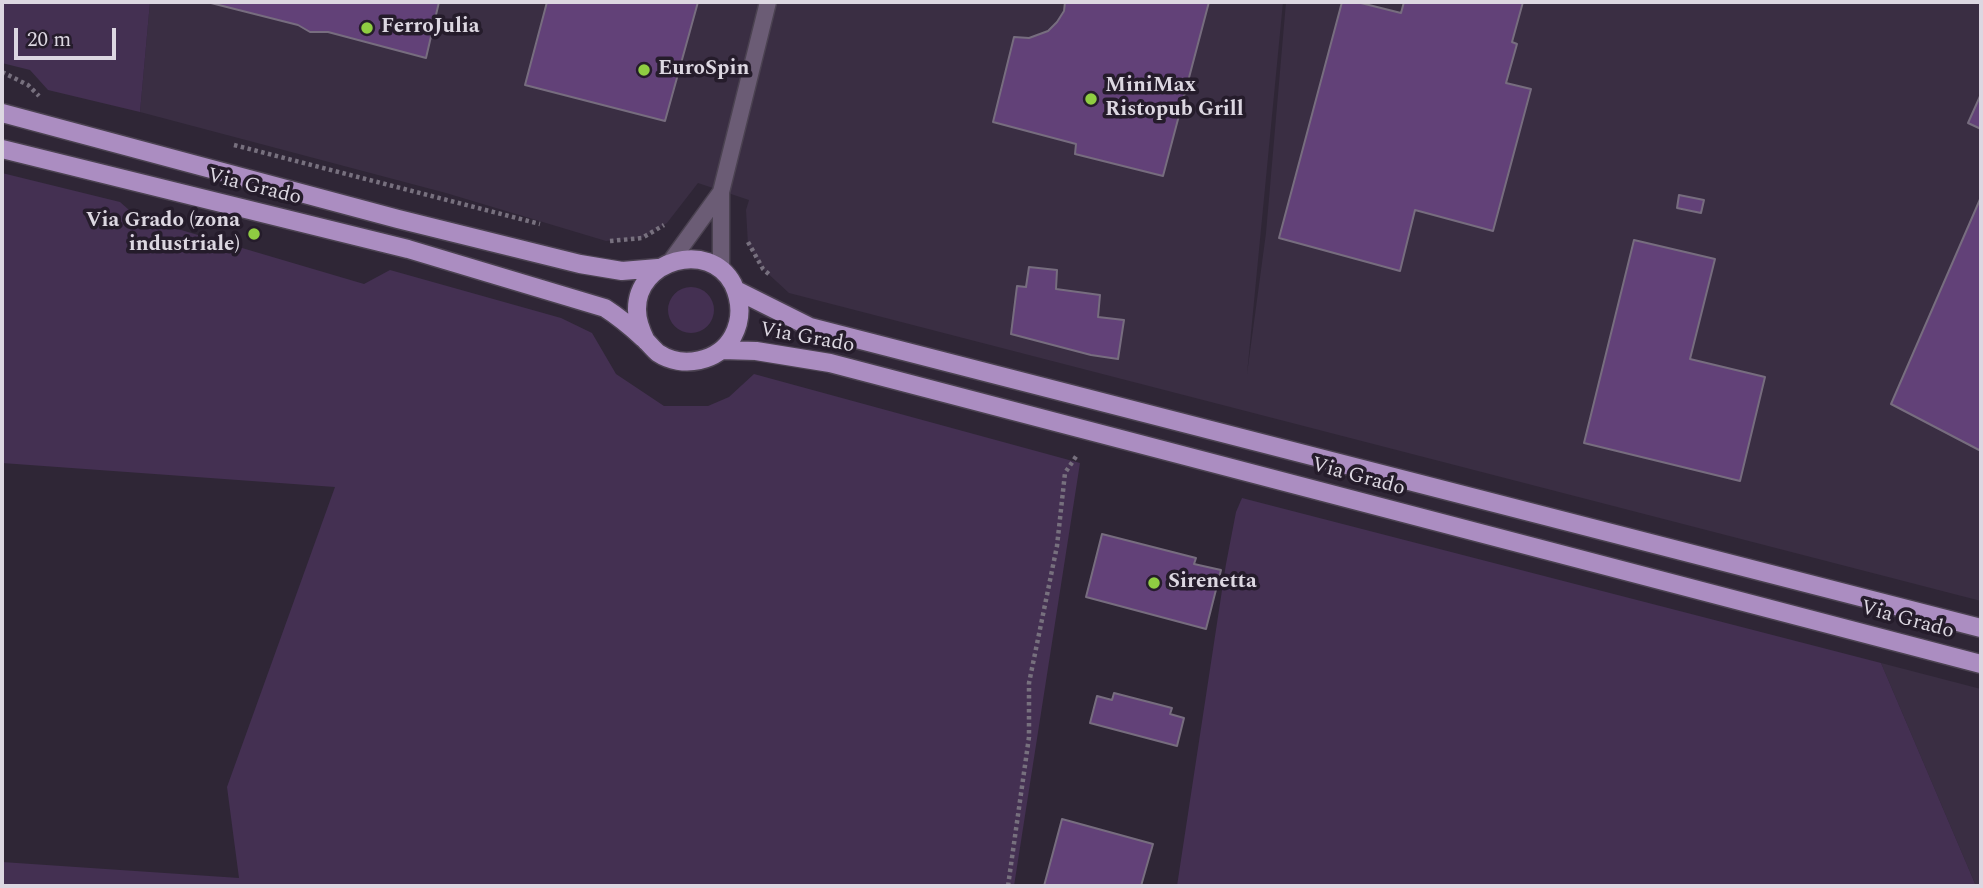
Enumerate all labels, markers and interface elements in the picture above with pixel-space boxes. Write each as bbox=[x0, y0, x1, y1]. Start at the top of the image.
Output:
scale bar bbox=[18, 14, 119, 58]
place label: FerroJulia bbox=[381, 15, 480, 41]
marker: FerroJulia bbox=[359, 20, 375, 36]
text: 20 m bbox=[27, 24, 71, 56]
place label: EuroSpin bbox=[658, 57, 749, 83]
marker: EuroSpin bbox=[636, 62, 652, 78]
place label: MiniMax Ristopub Grill bbox=[1105, 74, 1244, 124]
marker: MiniMax Ristopub Grill bbox=[1083, 91, 1099, 107]
street label: Via Grado bbox=[205, 164, 303, 212]
place label: Via Grado (zona industriale) bbox=[86, 209, 240, 259]
marker: Via Grado (zona industriale) bbox=[246, 226, 262, 242]
street label: Via Grado bbox=[758, 318, 856, 360]
street label: Via Grado bbox=[1309, 453, 1407, 503]
place label: Sirenetta bbox=[1168, 570, 1257, 596]
marker: Sirenetta bbox=[1146, 575, 1162, 591]
street label: Via Grado bbox=[1858, 596, 1956, 646]

